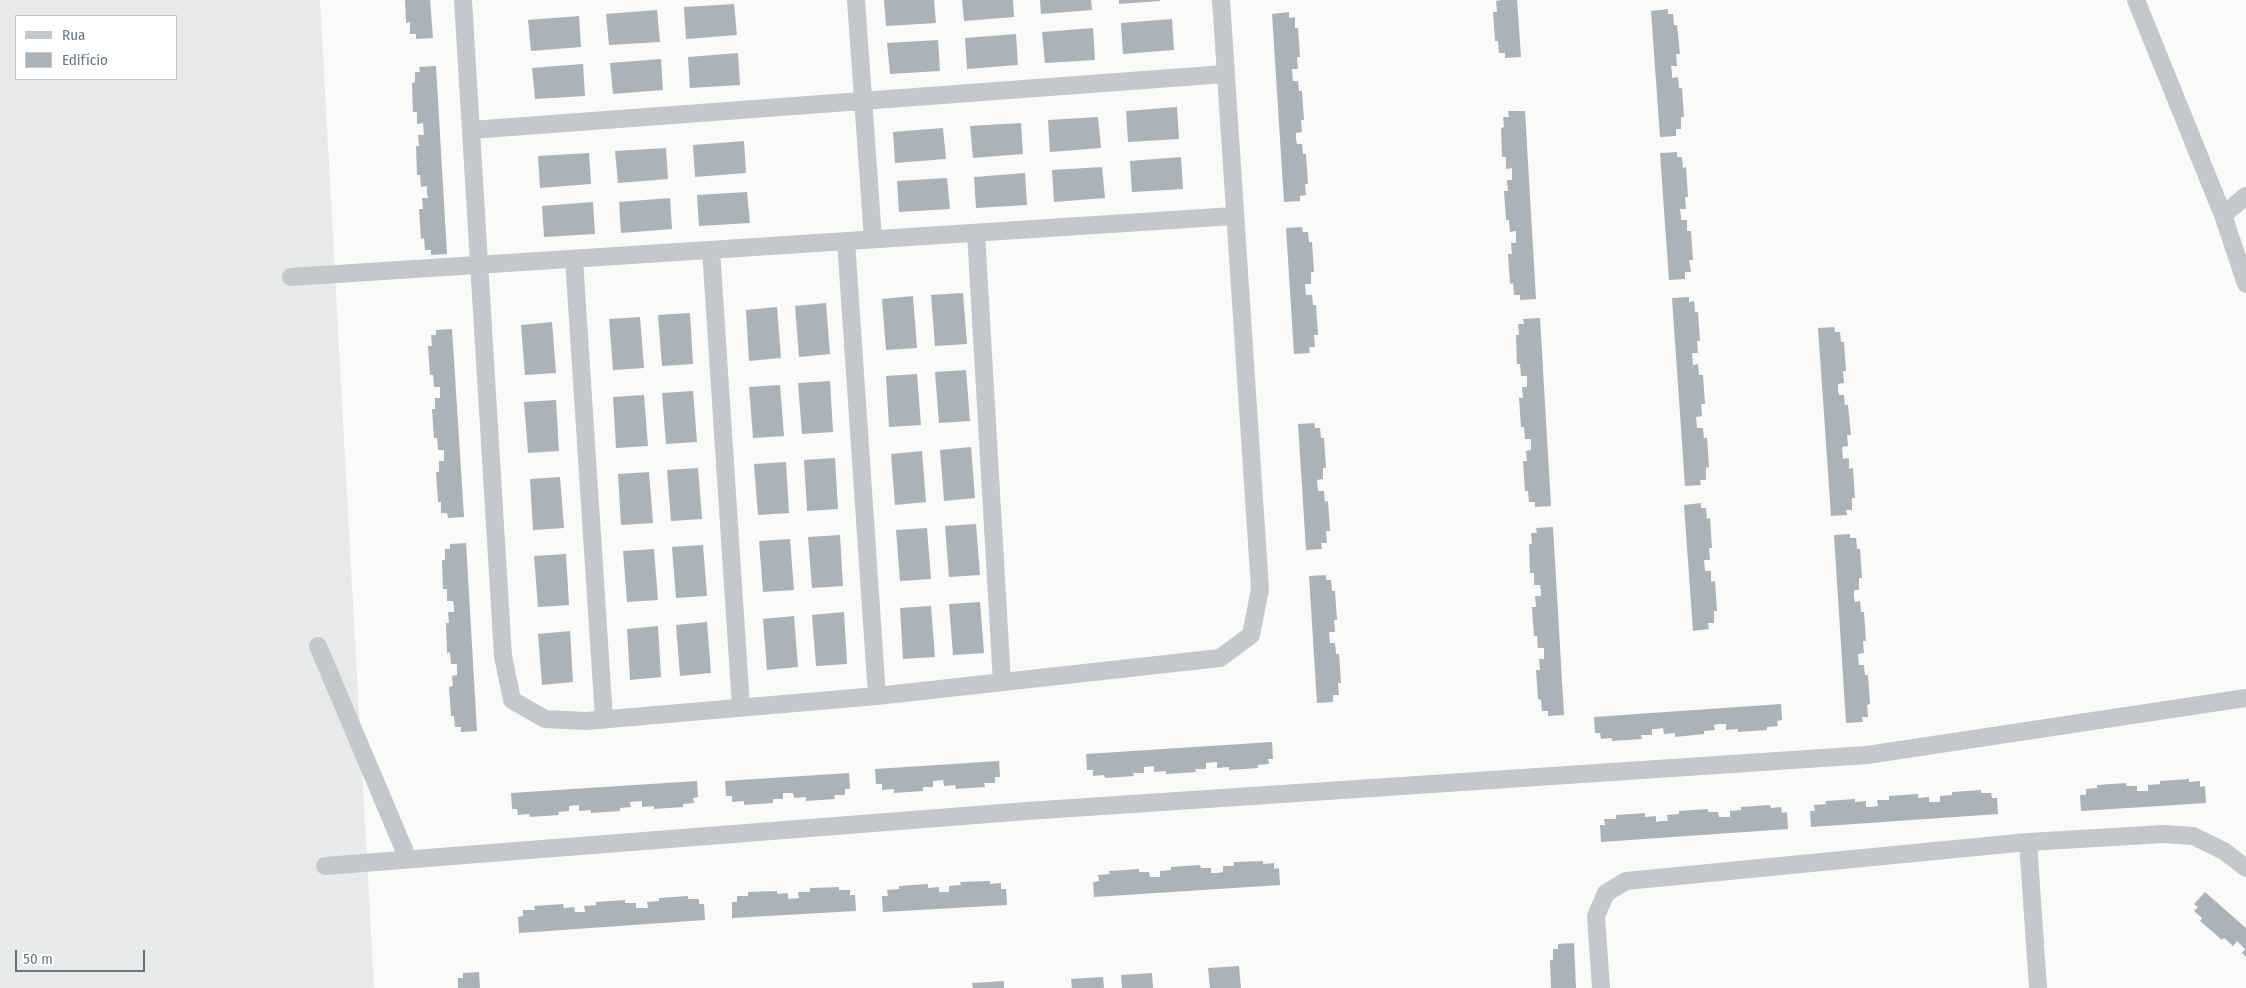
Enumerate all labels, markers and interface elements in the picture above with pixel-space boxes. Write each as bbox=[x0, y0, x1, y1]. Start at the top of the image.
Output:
legend bbox=[15, 15, 178, 80]
text: Rua bbox=[62, 26, 85, 44]
text: Edifício bbox=[62, 51, 108, 69]
scale bar bbox=[18, 940, 148, 972]
text: 50 m bbox=[23, 950, 53, 968]

